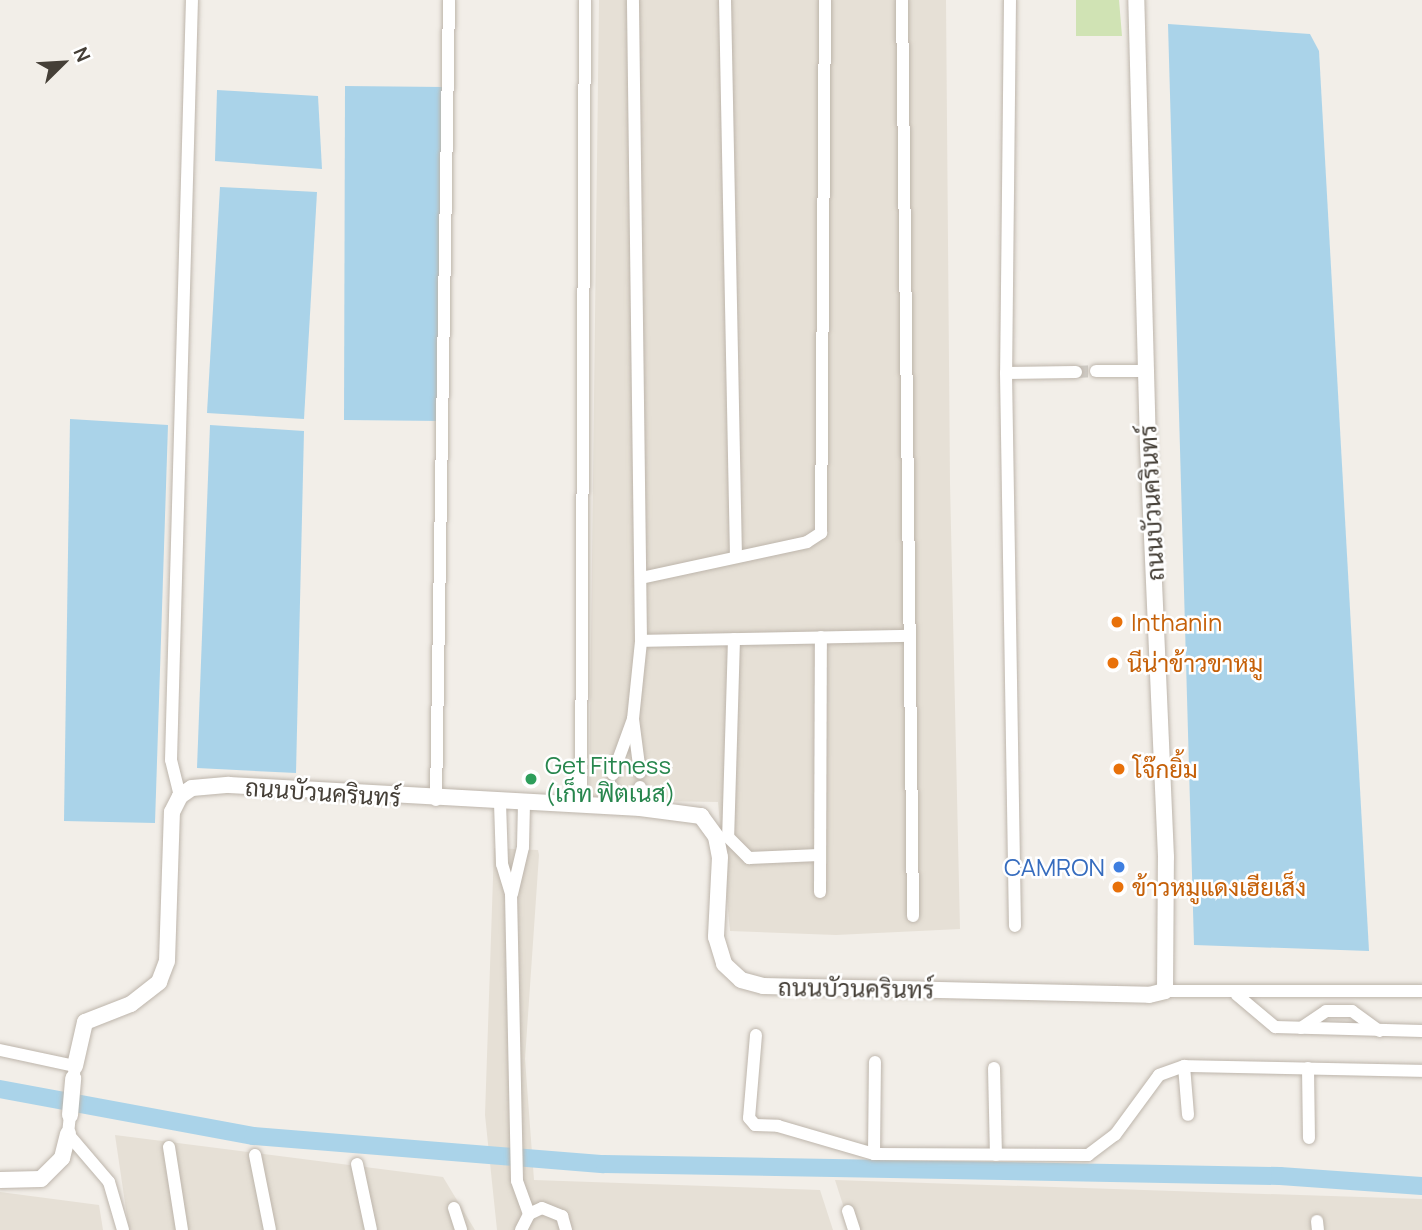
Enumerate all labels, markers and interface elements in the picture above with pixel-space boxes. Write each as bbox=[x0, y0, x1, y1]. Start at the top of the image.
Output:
north arrow bbox=[28, 28, 98, 98]
text: N bbox=[68, 43, 97, 66]
street label: ถนนบัวนครินทร์ bbox=[1133, 424, 1169, 582]
place label: Inthanin bbox=[1131, 608, 1222, 636]
marker: Inthanin bbox=[1109, 614, 1125, 630]
place label: นีน่าข้าวขาหมู bbox=[1127, 649, 1263, 677]
marker: นีน่าข้าวขาหมู bbox=[1105, 655, 1121, 671]
place label: Get Fitness (เก็ท ฟิตเนส) bbox=[545, 751, 676, 807]
place label: โจ๊กยิ้ม bbox=[1133, 755, 1198, 783]
marker: โจ๊กยิ้ม bbox=[1111, 761, 1127, 777]
marker: Get Fitness (เก็ท ฟิตเนส) bbox=[523, 771, 539, 787]
street label: ถนนบัวนครินทร์ bbox=[244, 772, 402, 812]
place label: CAMRON bbox=[1004, 853, 1105, 881]
marker: CAMRON bbox=[1111, 859, 1127, 875]
place label: ข้าวหมูแดงเฮียเส็ง bbox=[1132, 873, 1306, 901]
marker: ข้าวหมูแดงเฮียเส็ง bbox=[1110, 879, 1126, 895]
street label: ถนนบัวนครินทร์ bbox=[778, 972, 934, 1004]

